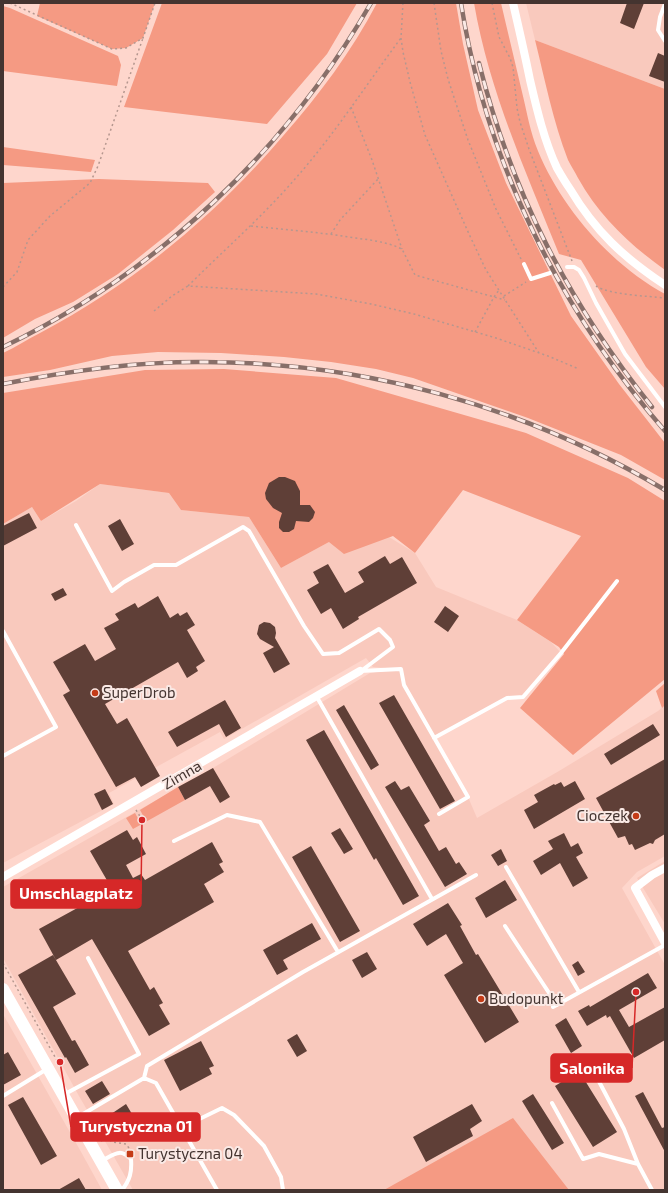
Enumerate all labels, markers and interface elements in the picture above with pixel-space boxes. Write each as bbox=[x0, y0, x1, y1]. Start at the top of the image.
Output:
place label: SuperDrob bbox=[103, 683, 176, 701]
marker: SuperDrob bbox=[90, 688, 100, 698]
street label: Zimna bbox=[159, 756, 204, 793]
place label: Cioczek bbox=[577, 806, 628, 824]
marker: Cioczek bbox=[631, 811, 641, 821]
callout: Umschlagplatz bbox=[11, 880, 141, 908]
text: Umschlagplatz bbox=[19, 883, 133, 902]
place label: Budopunkt bbox=[489, 989, 564, 1007]
marker: Budopunkt bbox=[476, 994, 486, 1004]
callout: Salonika bbox=[551, 1054, 632, 1082]
text: Salonika bbox=[559, 1058, 625, 1077]
callout: Turystyczna 01 bbox=[71, 1113, 200, 1141]
text: Turystyczna 01 bbox=[79, 1116, 193, 1136]
place label: Turystyczna 04 bbox=[138, 1144, 243, 1162]
marker: Turystyczna 04 bbox=[125, 1149, 135, 1159]

